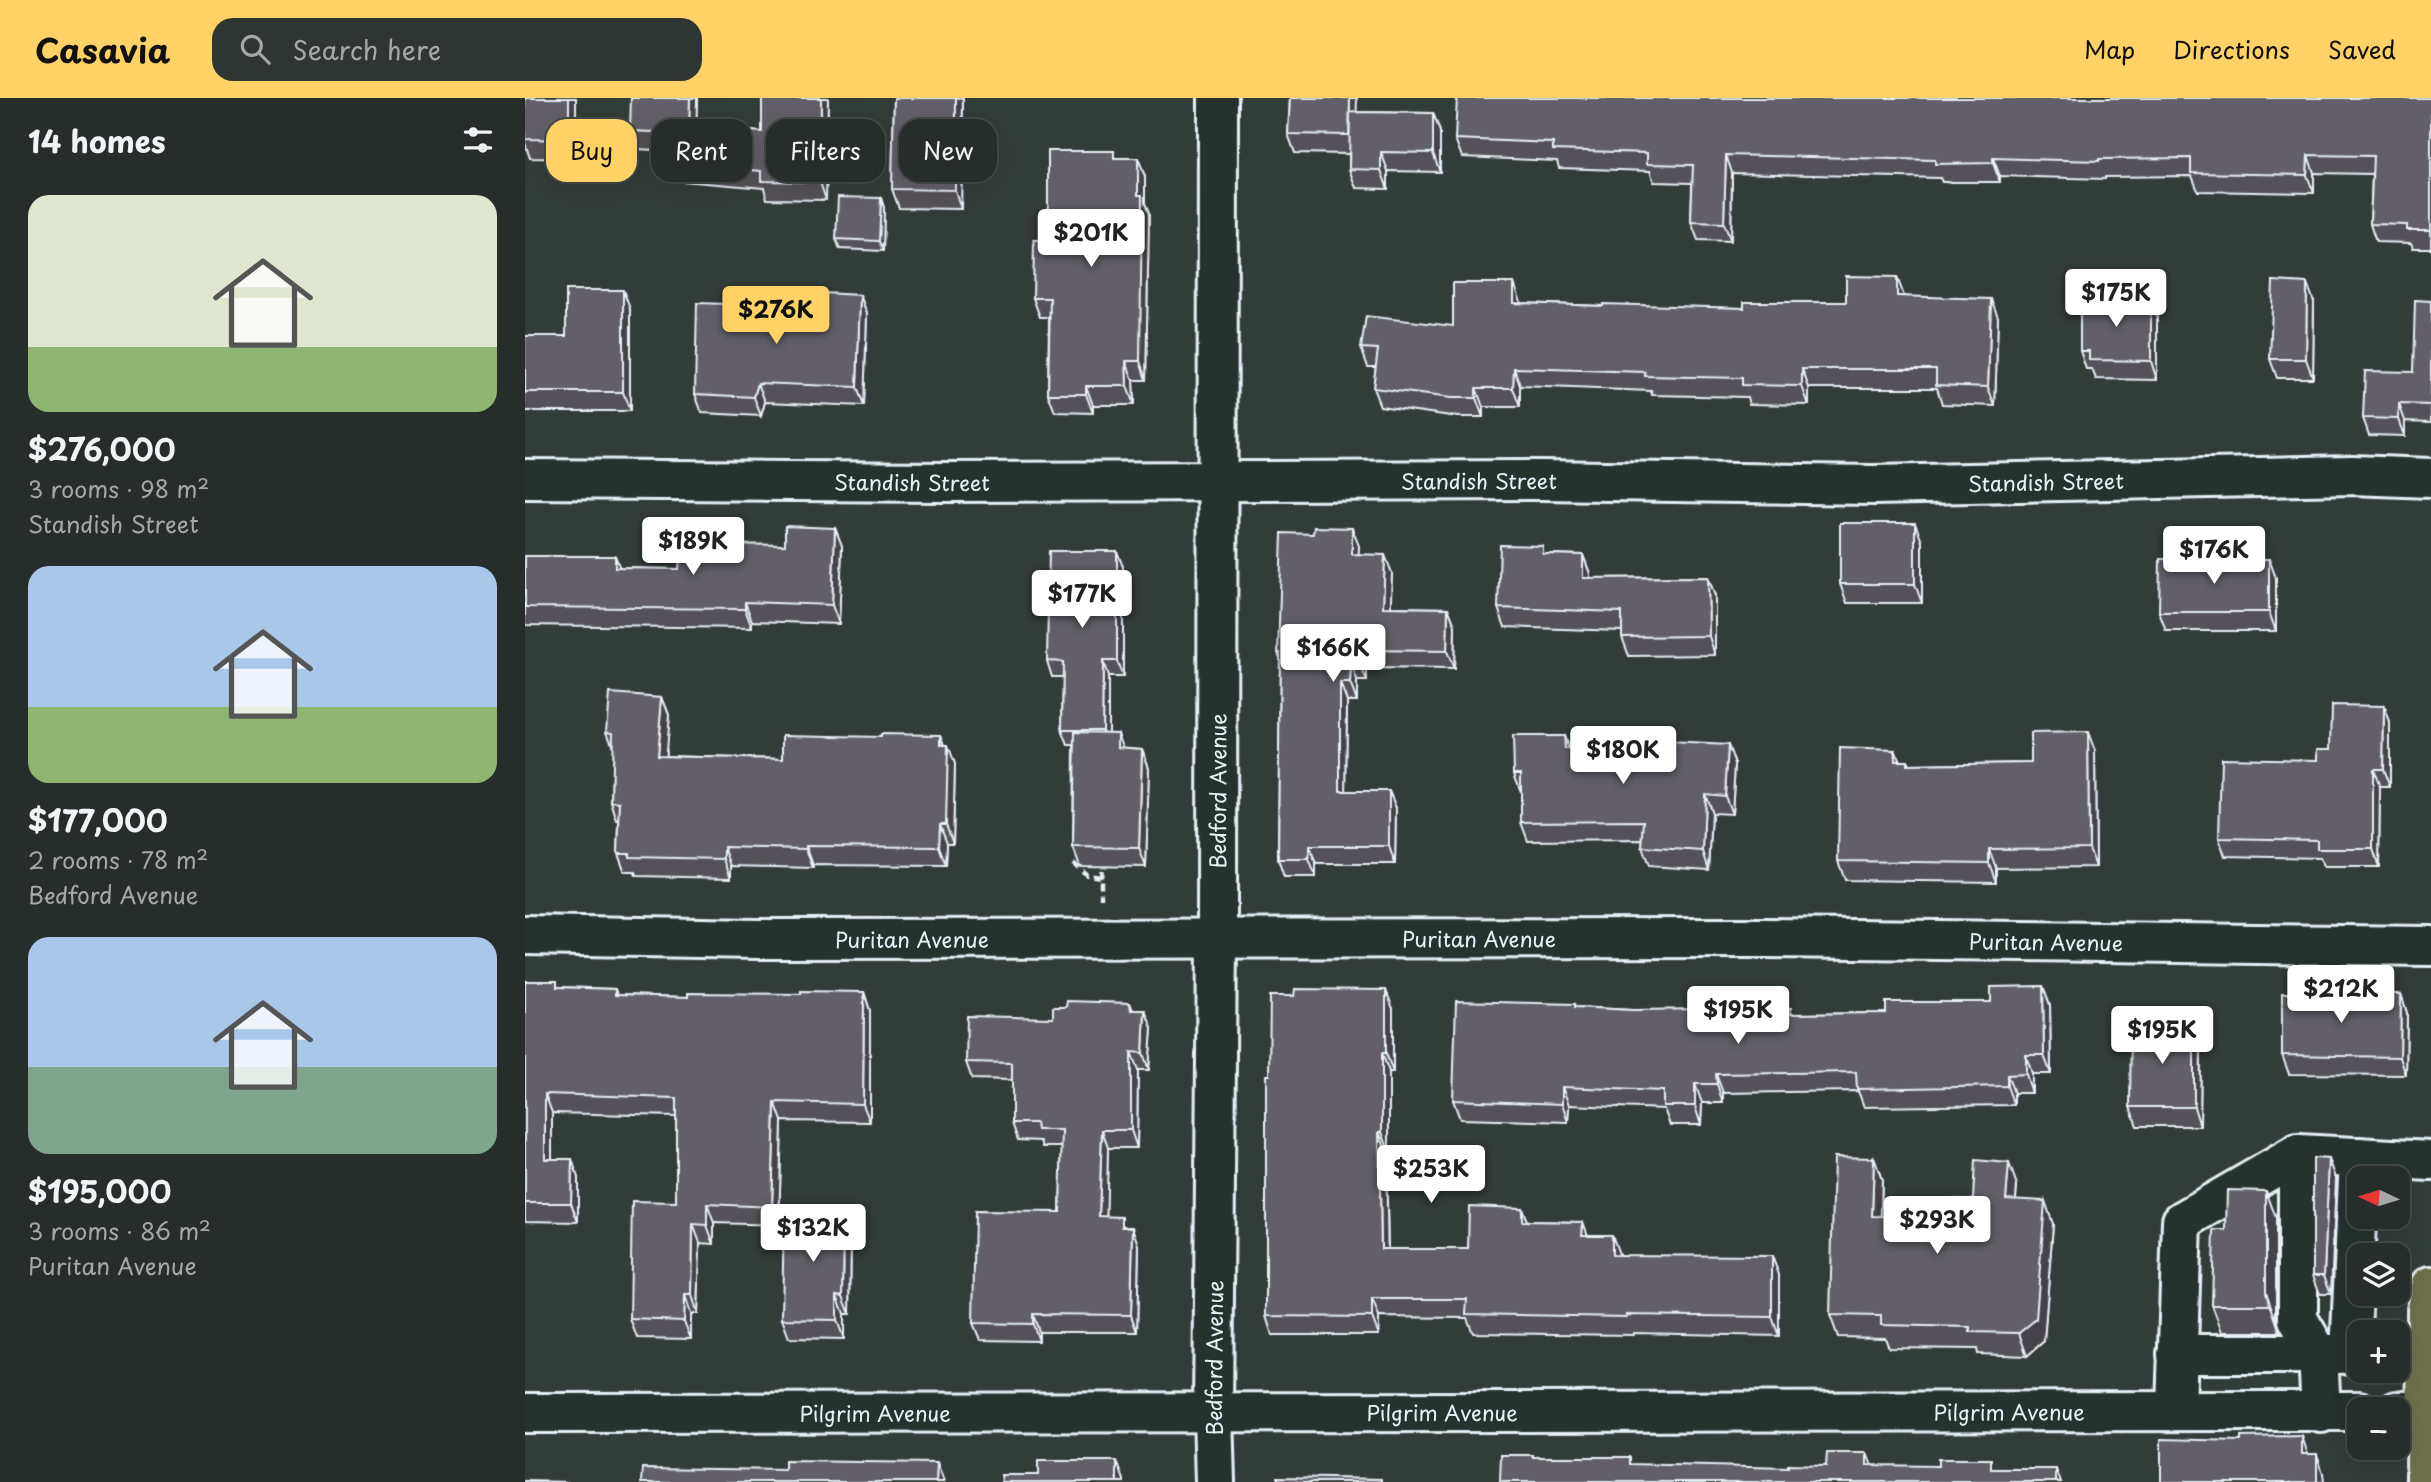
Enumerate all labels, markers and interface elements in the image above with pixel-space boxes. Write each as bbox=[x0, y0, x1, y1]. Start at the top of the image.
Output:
search box bbox=[212, 18, 702, 81]
text: Casavia bbox=[35, 24, 170, 74]
icon: search bbox=[236, 30, 274, 68]
text: Search here bbox=[292, 30, 441, 69]
text: Map bbox=[2084, 31, 2135, 67]
text: Directions bbox=[2173, 31, 2290, 67]
text: Saved bbox=[2328, 31, 2396, 67]
text: 14 homes bbox=[28, 118, 166, 163]
chip: Buy bbox=[546, 119, 637, 182]
chip: Rent bbox=[651, 119, 752, 182]
chip: Filters bbox=[766, 119, 885, 182]
chip: New bbox=[899, 119, 997, 182]
icon: filters bbox=[459, 121, 497, 159]
pin: $201K bbox=[1042, 209, 1140, 269]
text: $201K bbox=[1054, 214, 1128, 249]
icon: home bbox=[200, 240, 326, 366]
pin: $175K bbox=[2067, 270, 2165, 329]
text: $175K bbox=[2081, 274, 2151, 309]
pin: $276K bbox=[727, 286, 825, 346]
text: $276K bbox=[738, 291, 814, 326]
text: $276,000 bbox=[28, 426, 175, 471]
street label: Standish Street bbox=[1401, 464, 1557, 496]
street label: Standish Street bbox=[1968, 464, 2124, 499]
street label: Standish Street bbox=[834, 465, 990, 498]
text: 3 rooms · 98 m² bbox=[28, 471, 209, 506]
text: Standish Street bbox=[28, 506, 199, 541]
pin: $189K bbox=[644, 518, 742, 577]
text: $189K bbox=[658, 522, 728, 557]
pin: $176K bbox=[2165, 526, 2263, 586]
text: $176K bbox=[2179, 531, 2249, 566]
pin: $177K bbox=[1033, 570, 1131, 630]
text: $177K bbox=[1048, 575, 1116, 610]
icon: home bbox=[200, 611, 326, 737]
pin: $166K bbox=[1284, 624, 1382, 684]
text: $166K bbox=[1296, 629, 1370, 664]
street label: Bedford Avenue bbox=[1201, 713, 1233, 869]
pin: $180K bbox=[1574, 726, 1672, 786]
text: $180K bbox=[1586, 731, 1660, 766]
text: $177,000 bbox=[28, 797, 168, 842]
text: 2 rooms · 78 m² bbox=[28, 842, 208, 877]
text: Bedford Avenue bbox=[28, 877, 198, 912]
street label: Puritan Avenue bbox=[1402, 922, 1556, 954]
street label: Puritan Avenue bbox=[835, 923, 989, 955]
street label: Puritan Avenue bbox=[1969, 924, 2123, 958]
pin: $212K bbox=[2292, 965, 2390, 1025]
text: $212K bbox=[2303, 970, 2379, 1005]
icon: home bbox=[200, 982, 326, 1108]
pin: $195K bbox=[1689, 986, 1787, 1046]
text: $195K bbox=[1703, 991, 1773, 1026]
pin: $195K bbox=[2113, 1006, 2211, 1066]
text: $195K bbox=[2127, 1011, 2197, 1046]
pin: $253K bbox=[1382, 1146, 1480, 1205]
text: $253K bbox=[1393, 1150, 1469, 1185]
north arrow bbox=[2347, 1166, 2410, 1228]
map controls bbox=[2347, 1166, 2410, 1460]
text: $195,000 bbox=[28, 1168, 171, 1213]
pin: $293K bbox=[1888, 1196, 1986, 1256]
text: $293K bbox=[1899, 1201, 1975, 1236]
pin: $132K bbox=[764, 1204, 862, 1264]
text: $132K bbox=[777, 1209, 849, 1244]
text: 3 rooms · 86 m² bbox=[28, 1213, 211, 1248]
button: layers bbox=[2347, 1243, 2410, 1306]
text: Puritan Avenue bbox=[28, 1248, 197, 1283]
street label: Bedford Avenue bbox=[1197, 1280, 1230, 1436]
button: + bbox=[2347, 1320, 2410, 1383]
street label: Pilgrim Avenue bbox=[1933, 1395, 2085, 1427]
street label: Pilgrim Avenue bbox=[1366, 1396, 1518, 1428]
street label: Pilgrim Avenue bbox=[799, 1397, 951, 1429]
button: − bbox=[2347, 1397, 2410, 1460]

